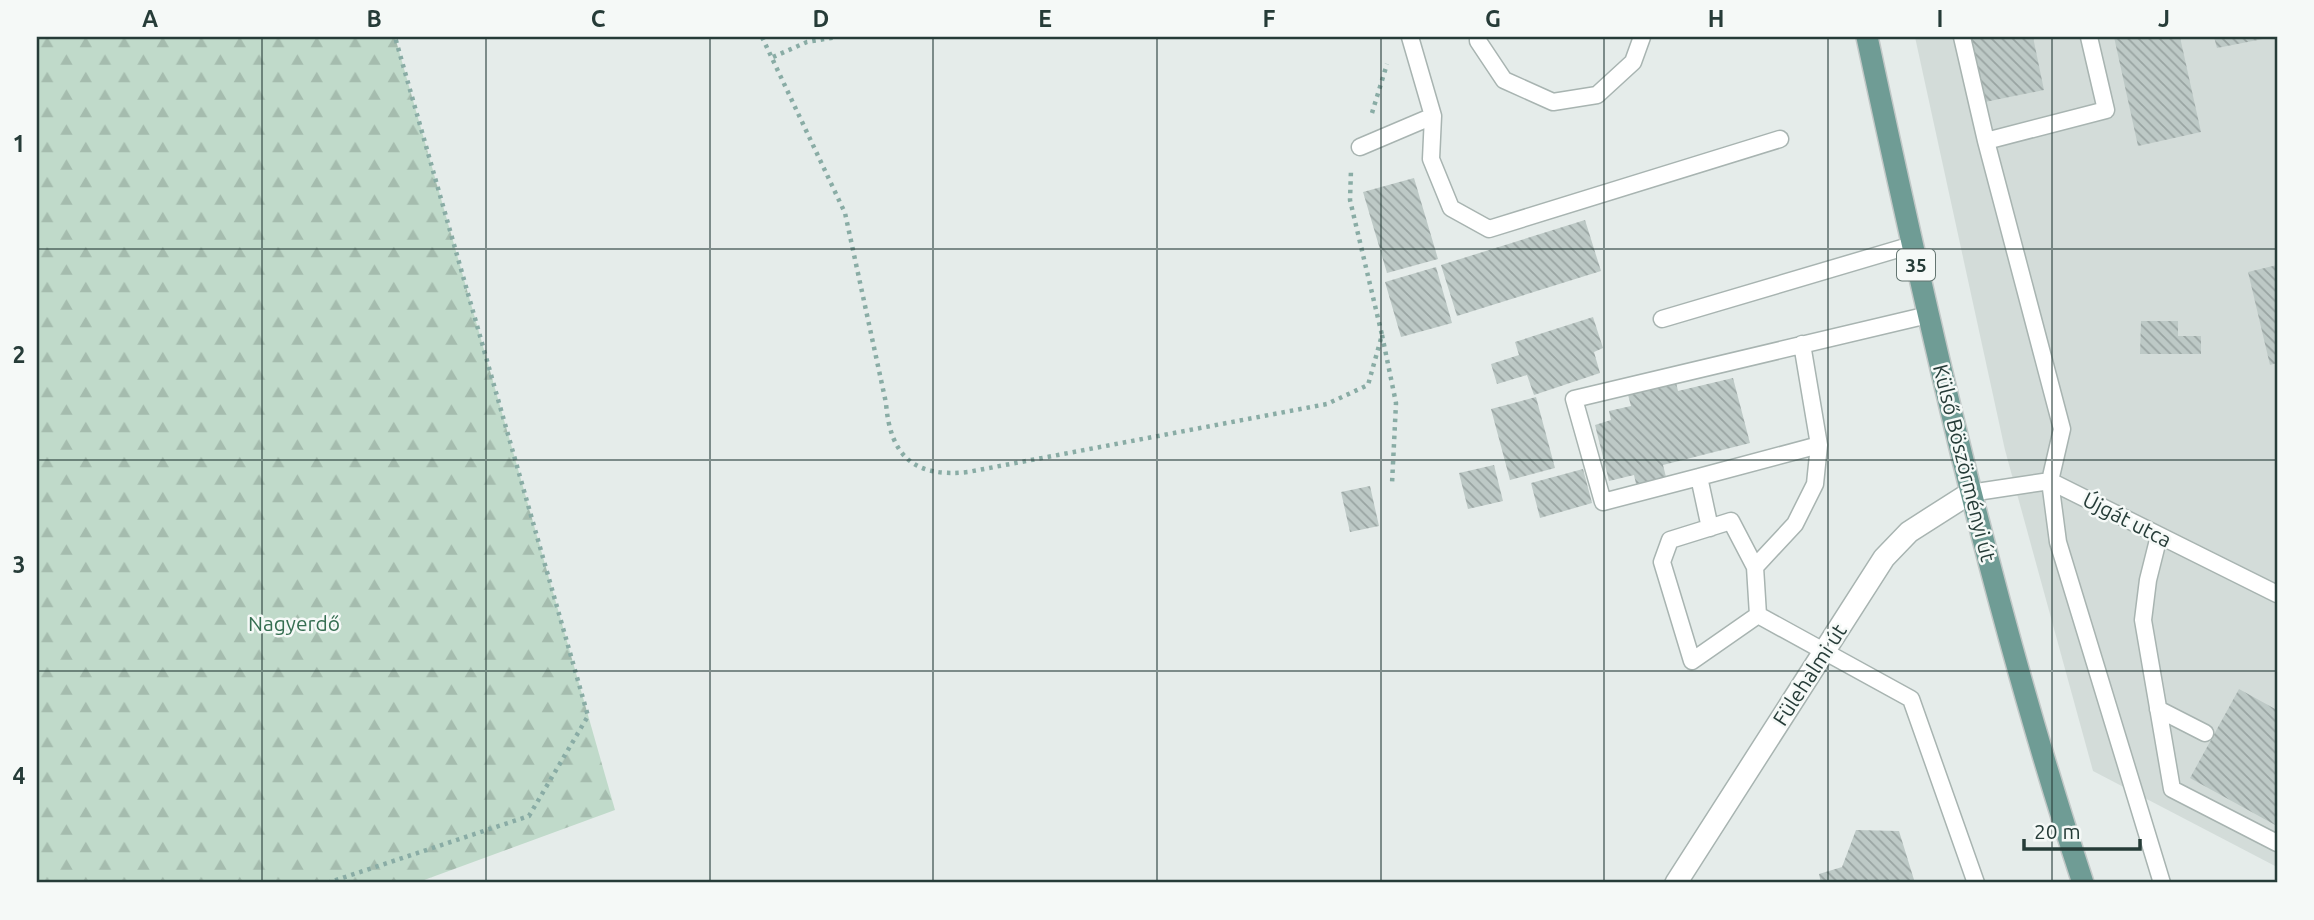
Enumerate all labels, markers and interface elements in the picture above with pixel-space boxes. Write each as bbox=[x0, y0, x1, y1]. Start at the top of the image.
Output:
text: A bbox=[142, 6, 158, 31]
text: B bbox=[366, 6, 382, 31]
text: C bbox=[591, 6, 606, 31]
text: D bbox=[813, 6, 829, 31]
text: E bbox=[1038, 6, 1052, 31]
text: F bbox=[1263, 6, 1276, 31]
text: G bbox=[1485, 6, 1501, 31]
text: H bbox=[1708, 6, 1724, 31]
text: I bbox=[1937, 6, 1943, 31]
text: J bbox=[2158, 6, 2170, 31]
text: 1 bbox=[13, 131, 25, 156]
road number: 35 bbox=[1897, 249, 1935, 280]
text: 2 bbox=[13, 342, 25, 367]
street label: Külső Böszörményi út bbox=[1929, 362, 2001, 564]
street label: Újgát utca bbox=[2079, 487, 2176, 552]
text: 3 bbox=[13, 552, 25, 577]
park label: Nagyerdő bbox=[248, 611, 340, 635]
street label: Fülehalmi út bbox=[1767, 619, 1851, 730]
text: 4 bbox=[13, 763, 26, 788]
scale bar bbox=[2024, 808, 2139, 852]
text: 20 m bbox=[2034, 819, 2081, 843]

